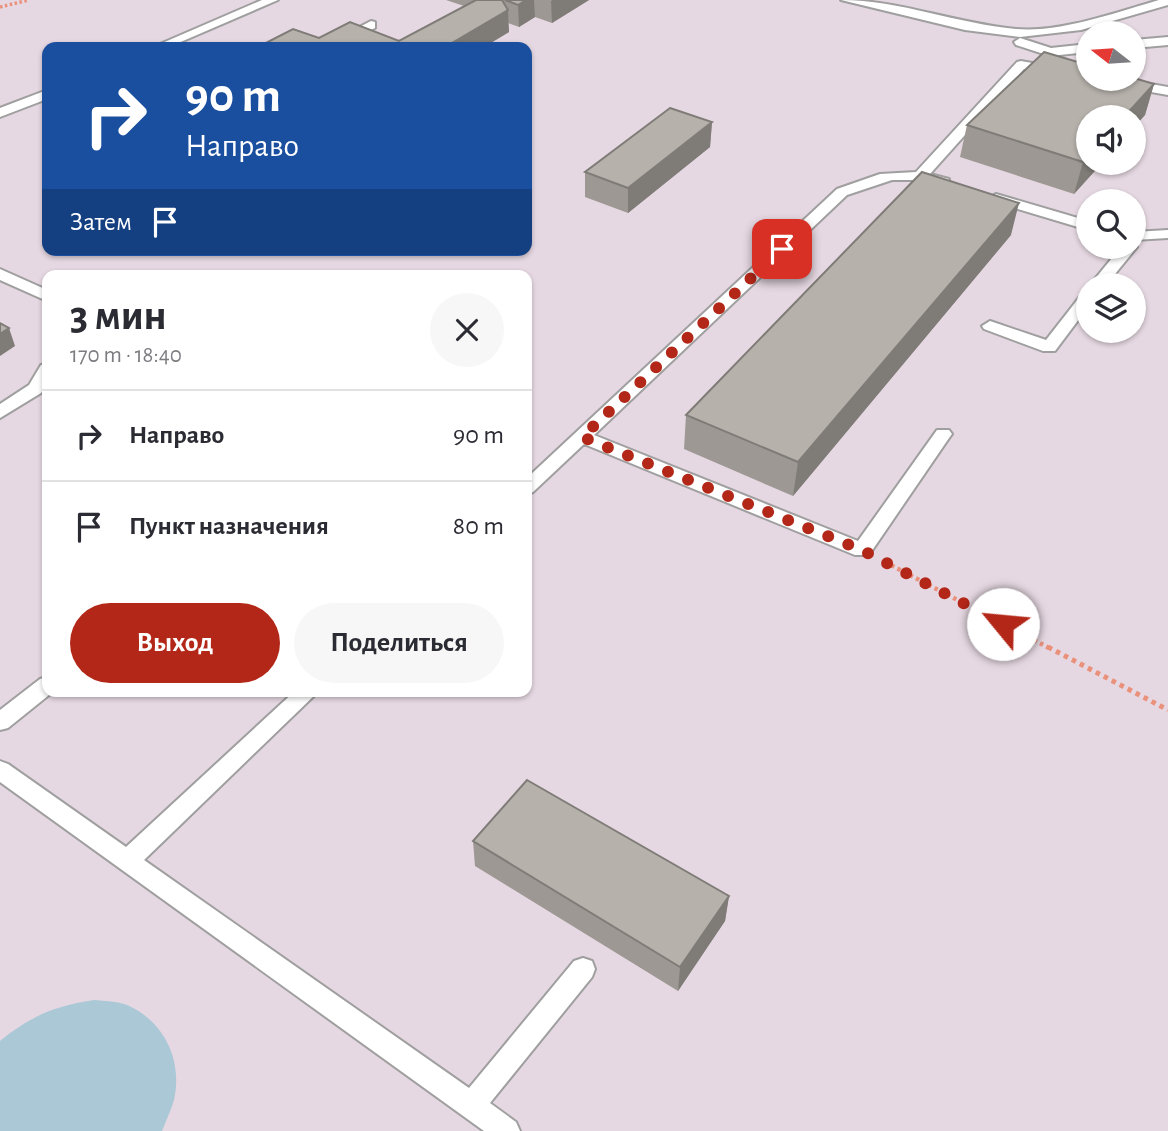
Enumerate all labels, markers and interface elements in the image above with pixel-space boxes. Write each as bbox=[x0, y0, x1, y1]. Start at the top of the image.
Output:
north arrow bbox=[1076, 21, 1146, 91]
map controls bbox=[1076, 21, 1146, 343]
icon: right bbox=[70, 70, 161, 161]
text: 90 m bbox=[185, 72, 281, 121]
button: sound bbox=[1076, 105, 1146, 175]
text: Направо bbox=[185, 130, 299, 162]
button: search bbox=[1076, 189, 1146, 259]
icon: arrive bbox=[146, 203, 184, 241]
text: Затем bbox=[70, 209, 132, 235]
pin bbox=[752, 219, 812, 279]
icon: arrive bbox=[763, 230, 801, 268]
button: layers bbox=[1076, 273, 1146, 343]
button: close bbox=[430, 293, 504, 367]
text: 3 мин bbox=[70, 295, 167, 337]
text: 170 m · 18:40 bbox=[70, 344, 182, 367]
icon: right bbox=[70, 417, 108, 455]
text: Направо bbox=[129, 422, 224, 448]
text: 90 m bbox=[453, 422, 504, 448]
icon: arrive bbox=[70, 508, 108, 546]
text: Пункт назначения bbox=[129, 513, 329, 539]
text: 80 m bbox=[453, 513, 504, 539]
position arrow bbox=[966, 587, 1040, 661]
button: Выход bbox=[70, 603, 280, 683]
button: Поделиться bbox=[294, 603, 504, 683]

